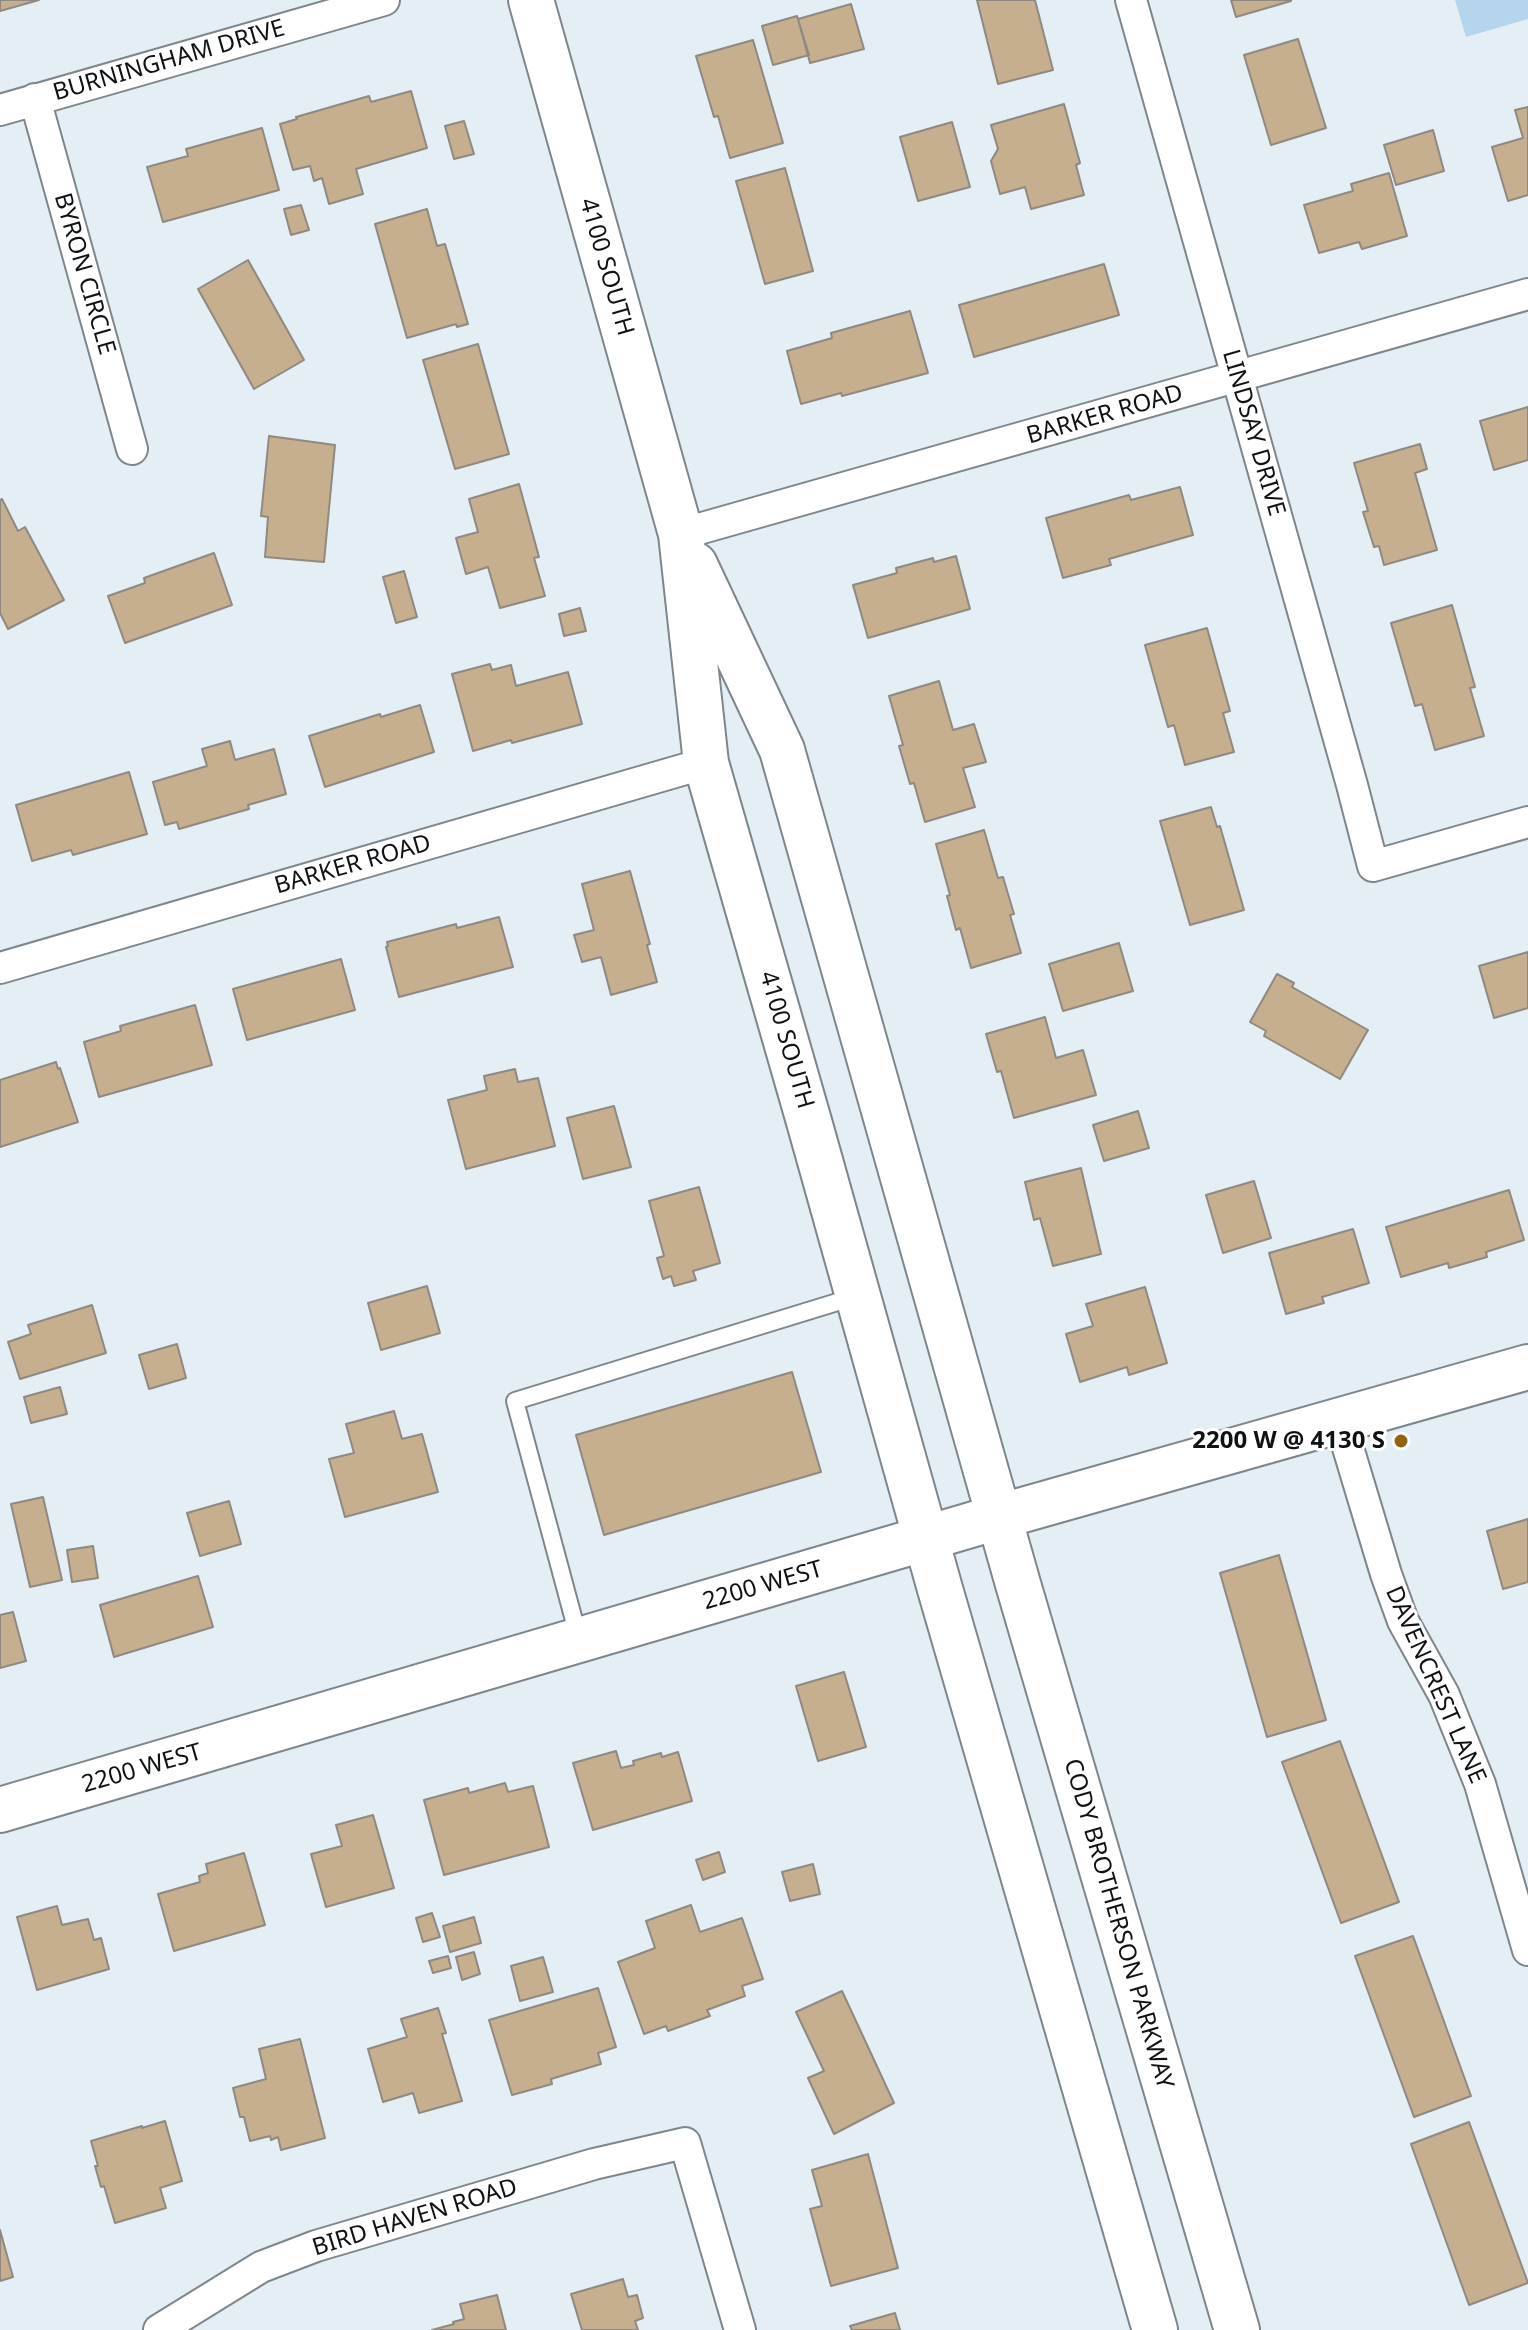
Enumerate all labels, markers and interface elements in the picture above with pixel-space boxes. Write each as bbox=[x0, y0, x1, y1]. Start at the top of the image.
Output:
street label: BURNINGHAM DRIVE bbox=[50, 14, 288, 108]
street label: BYRON CIRCLE bbox=[47, 190, 121, 358]
street label: 4100 SOUTH bbox=[573, 195, 639, 339]
street label: LINDSAY DRIVE bbox=[1215, 347, 1291, 519]
street label: BARKER ROAD bbox=[1024, 379, 1186, 451]
street label: BARKER ROAD bbox=[272, 829, 434, 901]
street label: 4100 SOUTH bbox=[753, 968, 819, 1112]
place label: 2200 W @ 4130 S bbox=[1192, 1427, 1385, 1455]
marker: 2200 W @ 4130 S bbox=[1392, 1432, 1410, 1450]
street label: 2200 WEST bbox=[700, 1555, 826, 1617]
street label: DAVENCREST LANE bbox=[1379, 1582, 1491, 1788]
street label: 2200 WEST bbox=[79, 1738, 205, 1800]
street label: CODY BROTHERSON PARKWAY bbox=[1057, 1756, 1179, 2092]
street label: BIRD HAVEN ROAD bbox=[309, 2173, 521, 2263]

